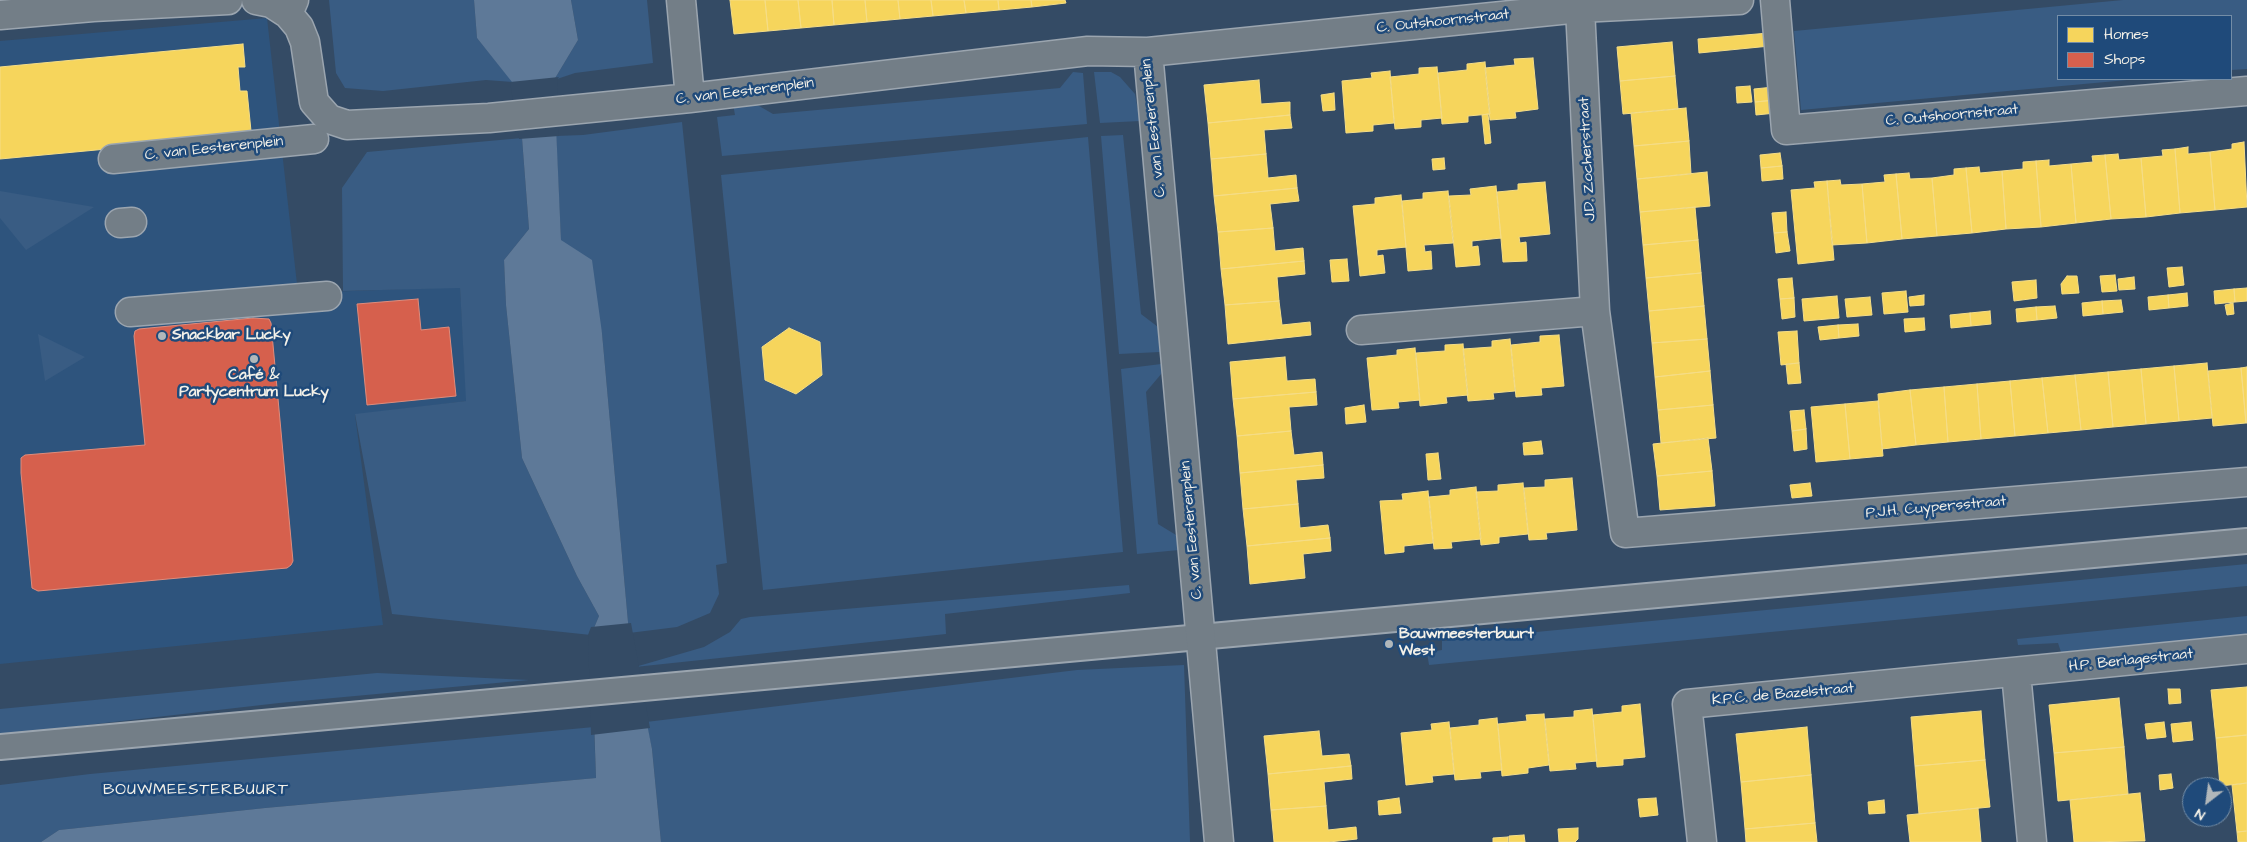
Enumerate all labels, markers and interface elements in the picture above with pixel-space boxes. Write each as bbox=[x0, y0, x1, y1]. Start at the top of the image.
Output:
street label: C. Outshoornstraat bbox=[1376, 6, 1510, 38]
legend bbox=[2057, 15, 2232, 80]
text: Homes bbox=[2104, 24, 2149, 45]
text: Shops bbox=[2104, 49, 2145, 70]
street label: C. van Eesterenplein bbox=[1138, 58, 1170, 198]
street label: C. van Eesterenplein bbox=[675, 75, 815, 109]
street label: J.D. Zocherstraat bbox=[1576, 96, 1600, 222]
street label: C. Outshoornstraat bbox=[1885, 101, 2019, 131]
street label: C. van Eesterenplein bbox=[144, 133, 284, 165]
place label: Snackbar Lucky bbox=[172, 327, 291, 345]
marker: Snackbar Lucky bbox=[156, 330, 168, 342]
marker: Café & Partycentrum Lucky bbox=[248, 353, 260, 365]
place label: Café & Partycentrum Lucky bbox=[179, 367, 329, 402]
street label: C. van Eesterenplein bbox=[1177, 460, 1207, 600]
street label: P.J.H. Cuypersstraat bbox=[1865, 493, 2007, 523]
place label: Bouwmeesterbuurt West bbox=[1399, 626, 1534, 661]
marker: Bouwmeesterbuurt West bbox=[1383, 638, 1395, 650]
street label: H.P. Berlagestraat bbox=[2068, 646, 2194, 676]
street label: K.P.C. de Bazelstraat bbox=[1711, 680, 1855, 710]
north arrow bbox=[2182, 777, 2232, 827]
district label: BOUWMEESTERBUURT bbox=[101, 781, 291, 801]
text: N bbox=[2191, 803, 2209, 825]

